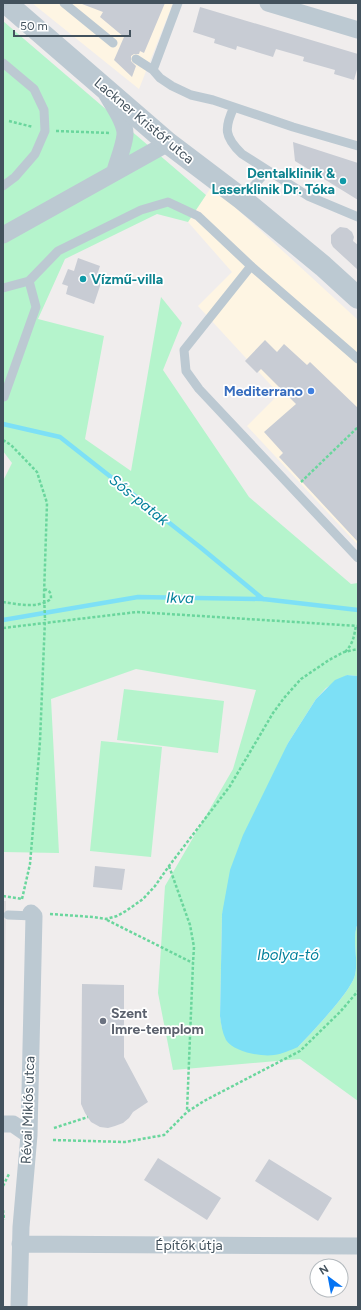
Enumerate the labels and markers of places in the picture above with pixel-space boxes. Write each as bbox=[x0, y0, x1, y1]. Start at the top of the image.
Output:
place label: Dentalklinik & Laserklinik Dr. Tóka bbox=[211, 165, 336, 198]
marker: Dentalklinik & Laserklinik Dr. Tóka bbox=[338, 176, 348, 186]
place label: Vízmű-villa bbox=[91, 271, 163, 288]
marker: Vízmű-villa bbox=[78, 274, 88, 284]
place label: Mediterrano bbox=[224, 383, 303, 400]
marker: Mediterrano bbox=[306, 386, 316, 396]
place label: Szent Imre-templom bbox=[111, 1005, 204, 1038]
marker: Szent Imre-templom bbox=[98, 1016, 108, 1026]

